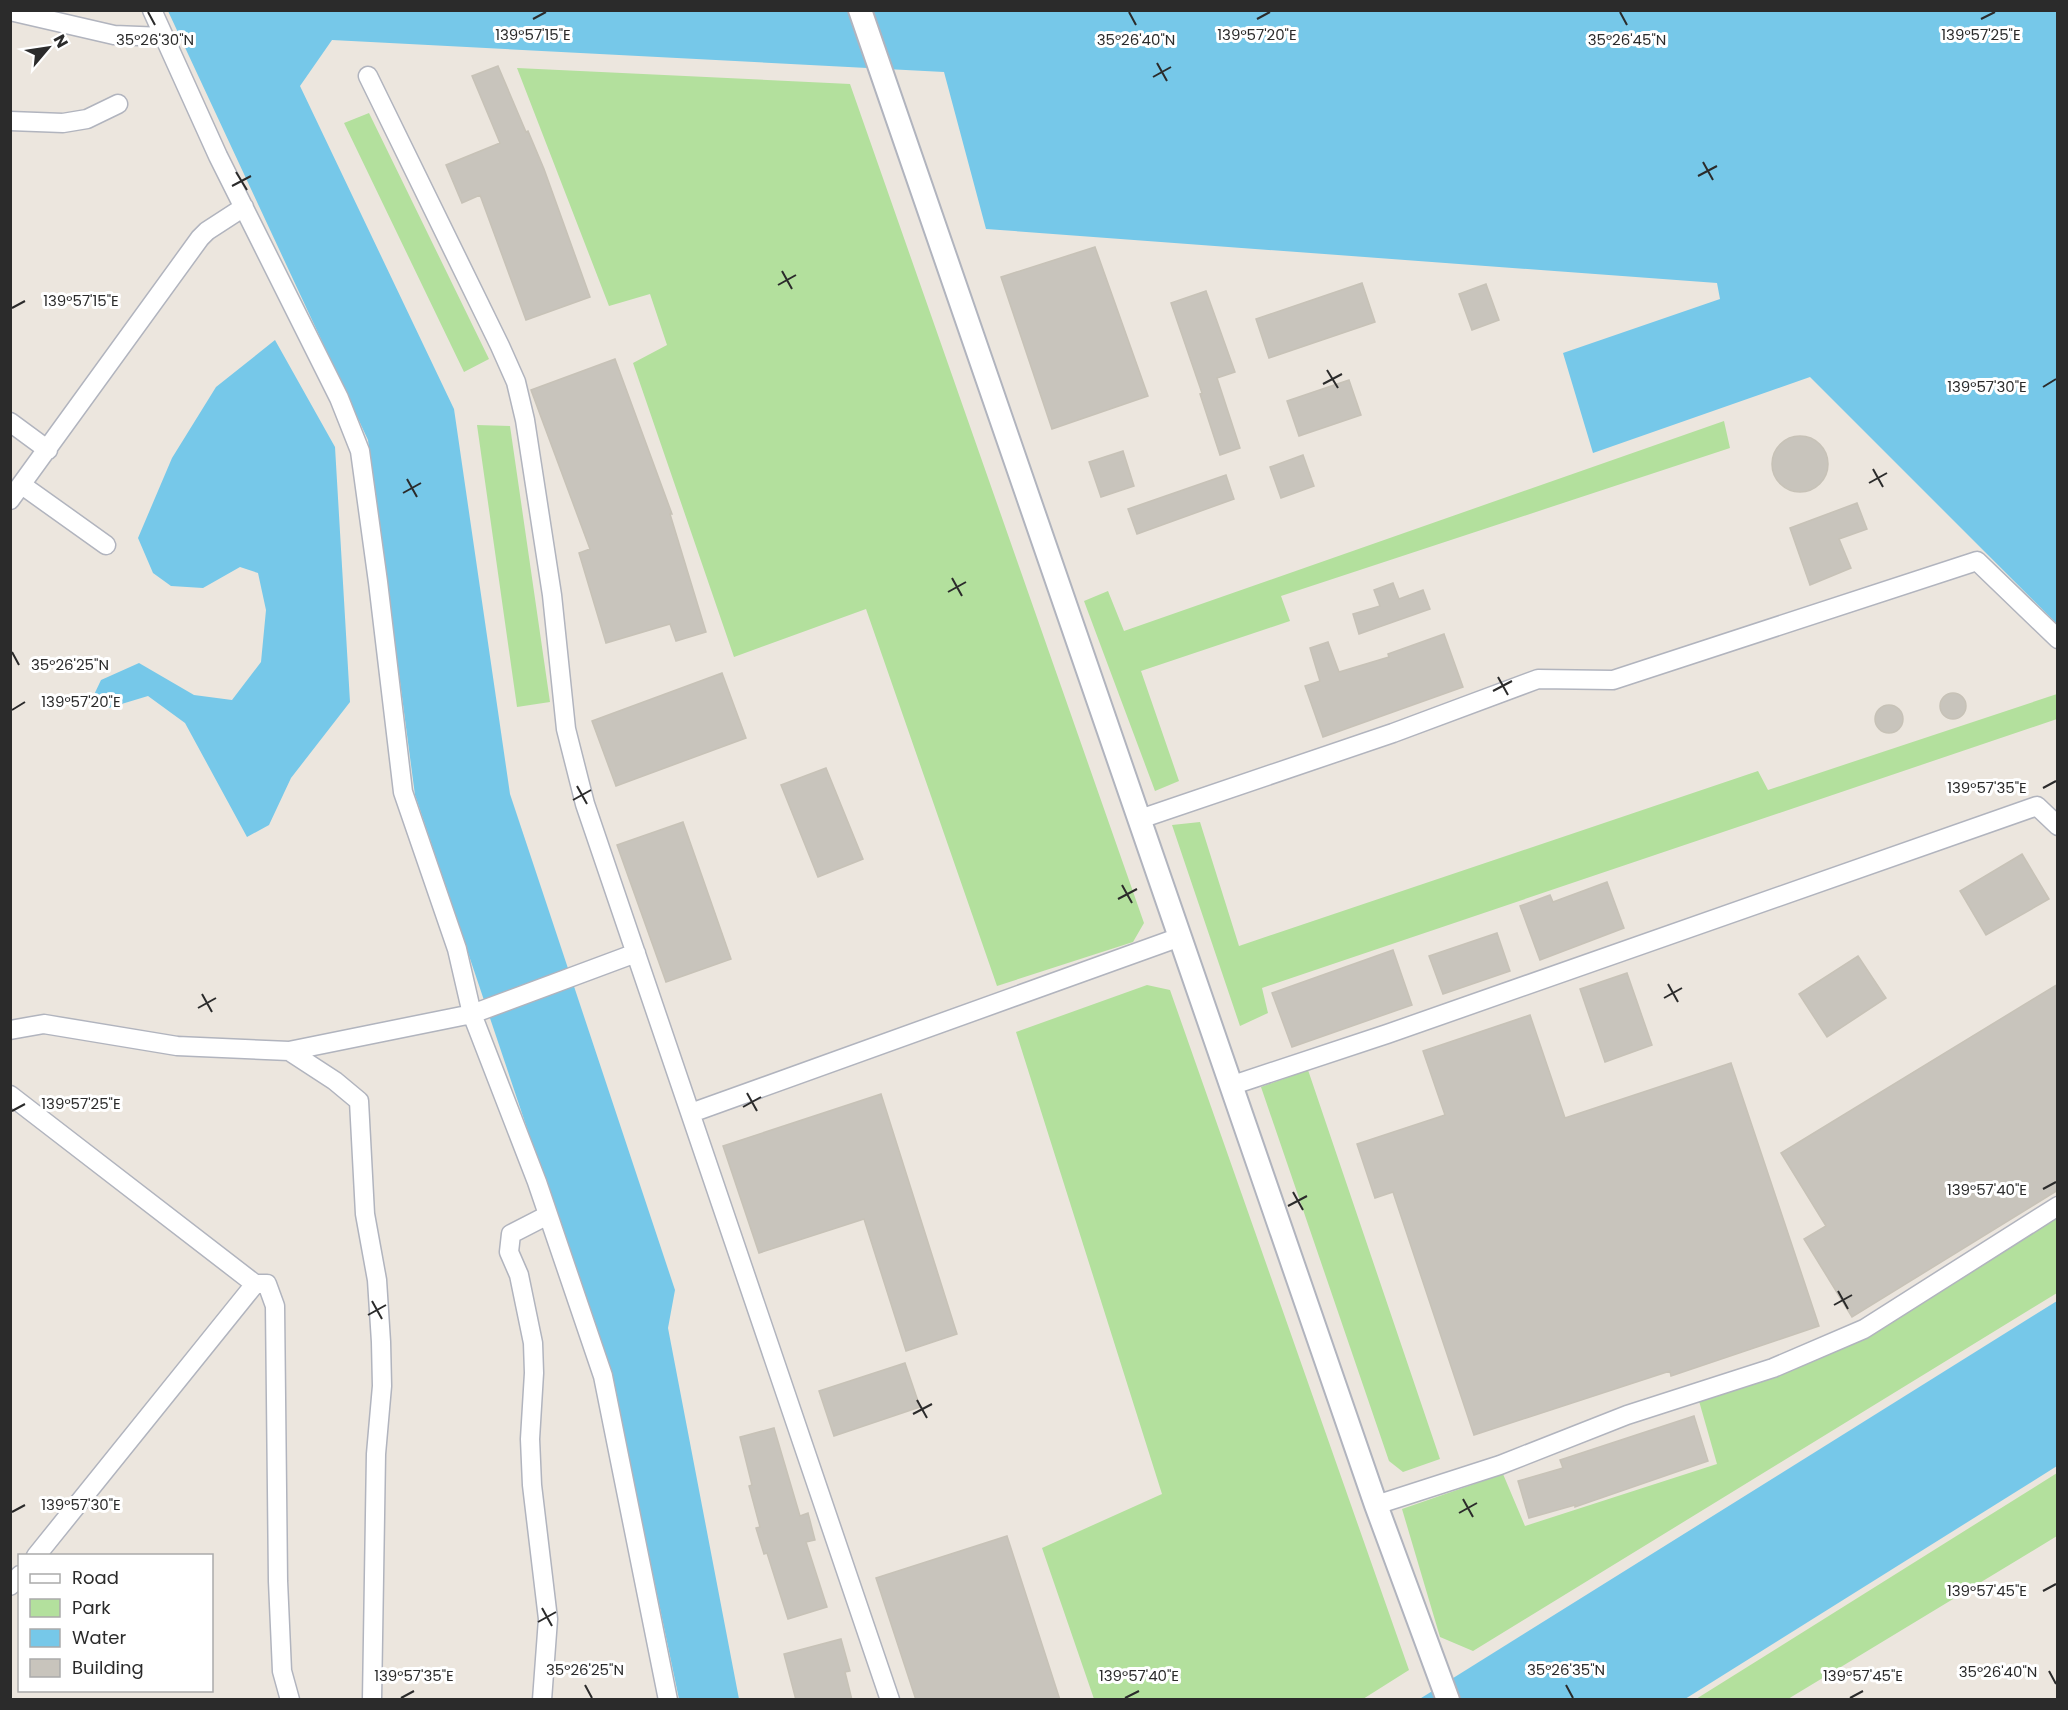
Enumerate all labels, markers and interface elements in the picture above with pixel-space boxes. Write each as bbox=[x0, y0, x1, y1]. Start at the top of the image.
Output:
north arrow bbox=[18, 18, 78, 78]
text: 139°57'15"E bbox=[495, 24, 571, 45]
text: 139°57'20"E bbox=[1217, 24, 1297, 45]
text: 139°57'25"E bbox=[1941, 24, 2021, 45]
text: 35°26'30"N bbox=[116, 29, 194, 50]
text: 35°26'40"N bbox=[1097, 29, 1175, 50]
text: 35°26'45"N bbox=[1588, 29, 1666, 50]
text: N bbox=[48, 30, 74, 52]
text: 139°57'15"E bbox=[43, 290, 119, 311]
text: 139°57'30"E bbox=[1947, 376, 2027, 397]
text: 35°26'25"N bbox=[31, 654, 109, 675]
text: 139°57'20"E bbox=[41, 691, 121, 712]
text: 139°57'35"E bbox=[1947, 777, 2027, 798]
text: 139°57'25"E bbox=[41, 1093, 121, 1114]
text: 139°57'40"E bbox=[1947, 1179, 2027, 1200]
text: 139°57'30"E bbox=[41, 1494, 121, 1515]
legend bbox=[18, 1554, 213, 1692]
text: Road bbox=[72, 1565, 119, 1590]
text: 139°57'45"E bbox=[1947, 1580, 2027, 1601]
text: Park bbox=[72, 1595, 111, 1620]
text: Water bbox=[72, 1625, 126, 1650]
text: Building bbox=[72, 1655, 144, 1680]
text: 35°26'25"N bbox=[546, 1659, 624, 1680]
text: 35°26'35"N bbox=[1527, 1659, 1605, 1680]
text: 35°26'40"N bbox=[1959, 1661, 2037, 1682]
text: 139°57'35"E bbox=[374, 1665, 454, 1686]
text: 139°57'40"E bbox=[1099, 1665, 1179, 1686]
text: 139°57'45"E bbox=[1823, 1665, 1903, 1686]

